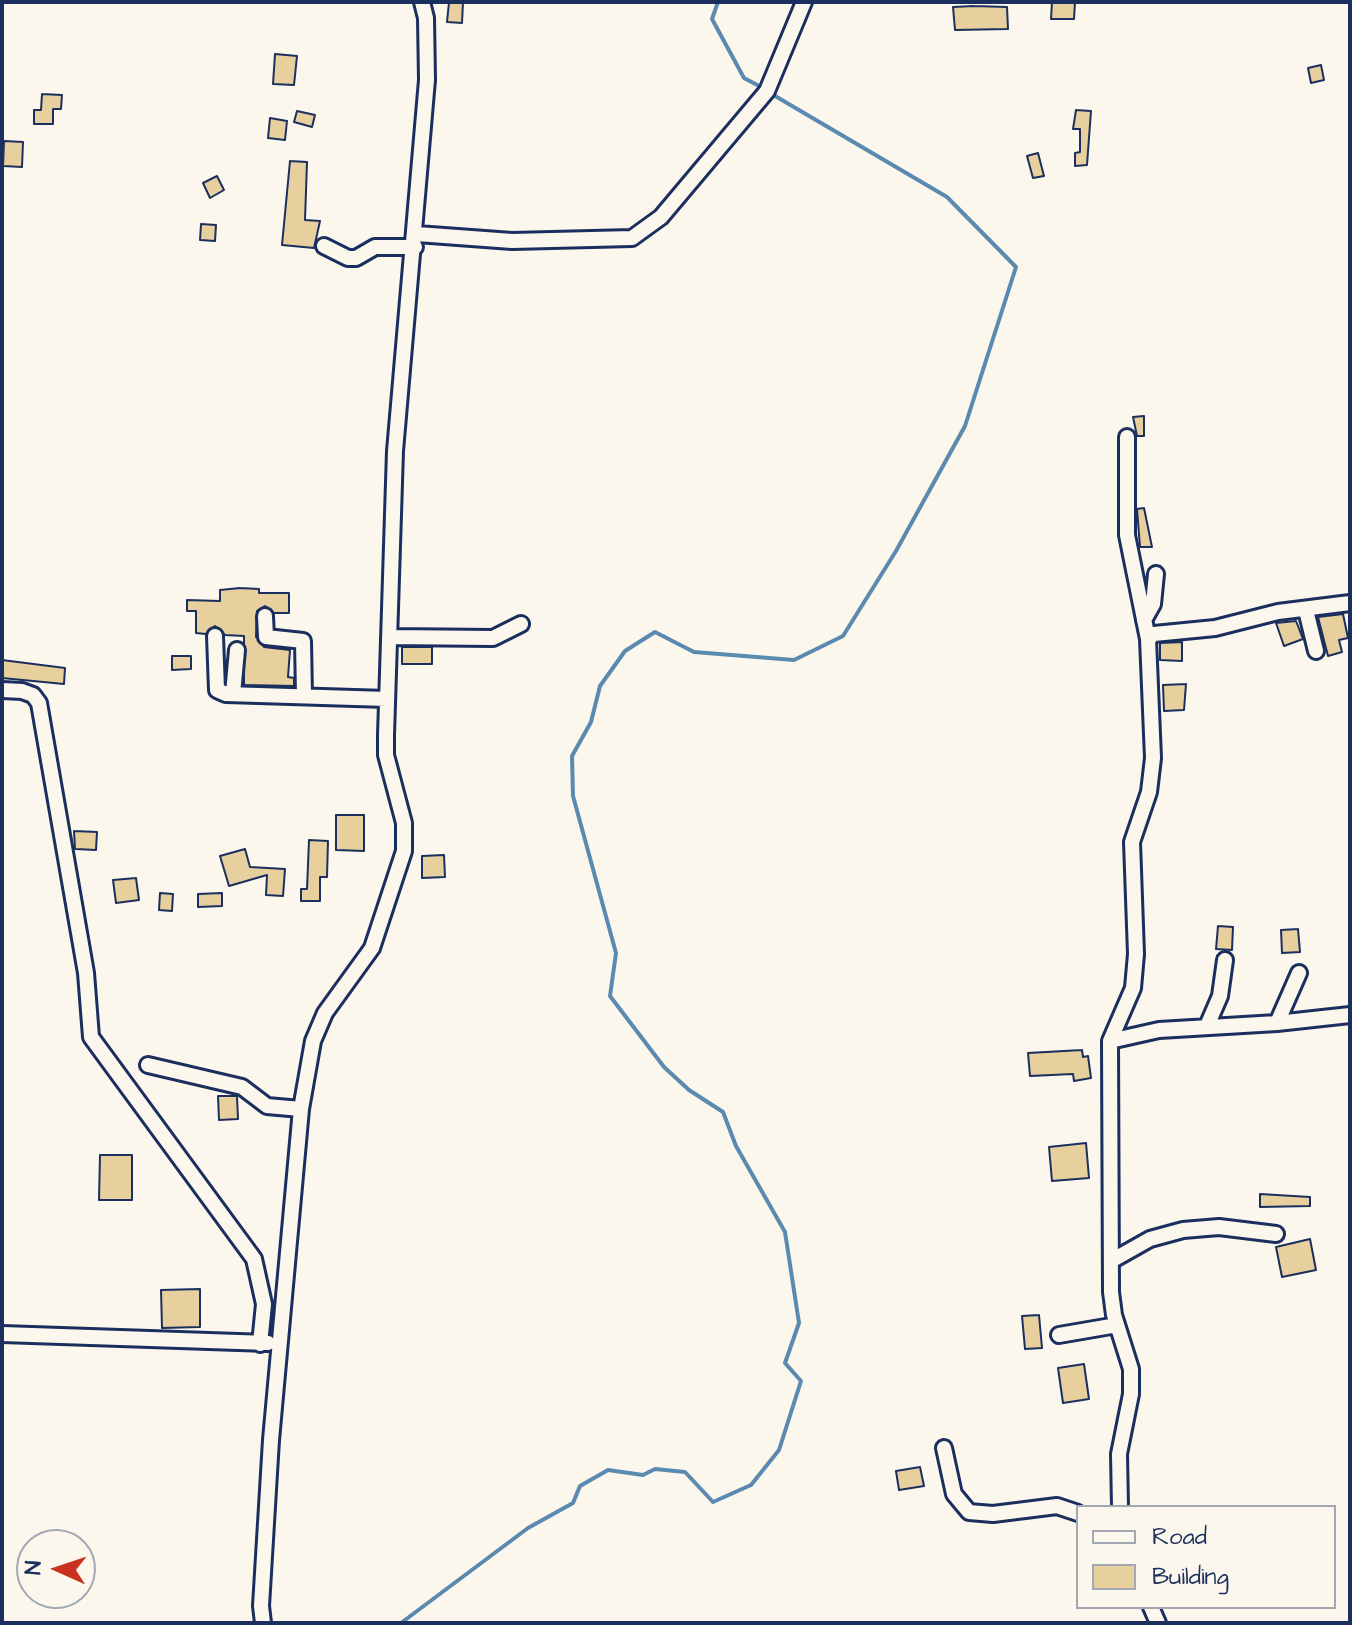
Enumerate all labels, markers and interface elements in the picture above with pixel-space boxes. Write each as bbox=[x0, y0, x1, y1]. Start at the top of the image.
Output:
legend bbox=[1076, 1505, 1336, 1609]
text: Road bbox=[1152, 1520, 1207, 1554]
north arrow bbox=[16, 1529, 96, 1609]
text: N bbox=[18, 1560, 49, 1576]
text: Building bbox=[1152, 1560, 1229, 1594]

